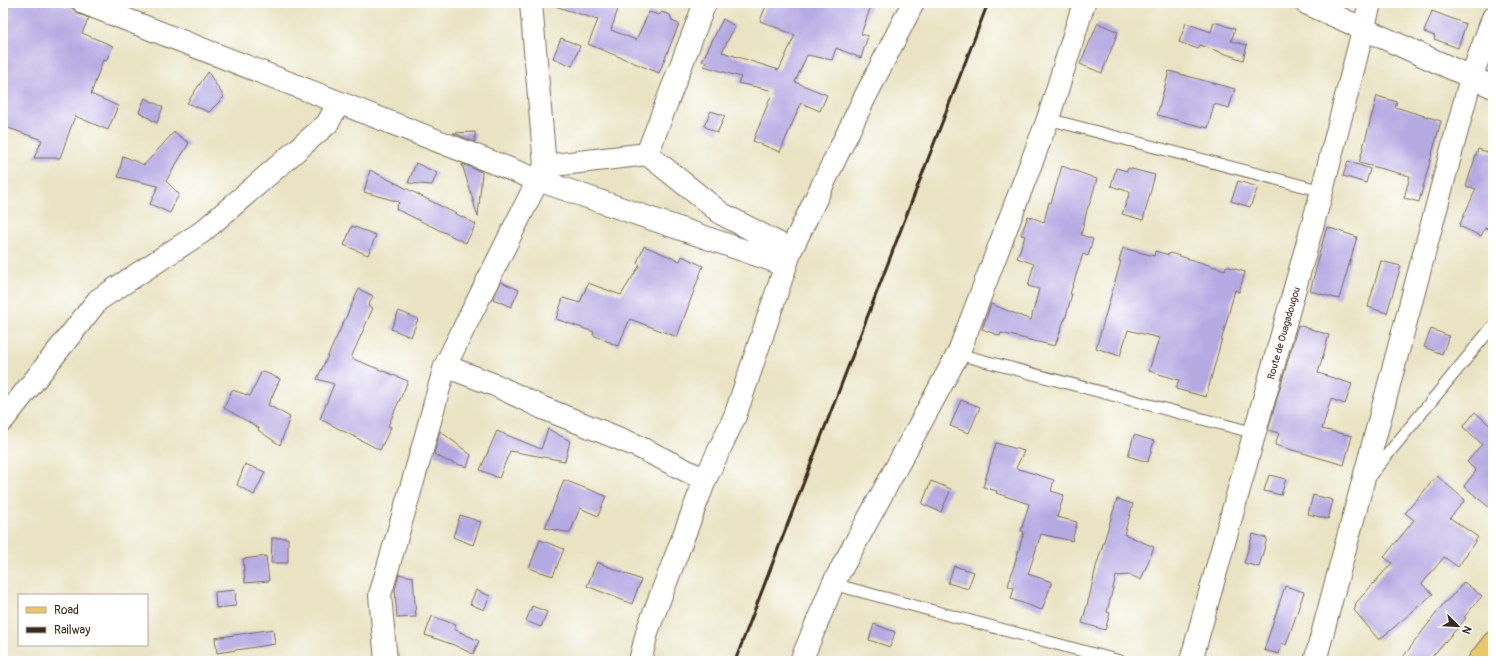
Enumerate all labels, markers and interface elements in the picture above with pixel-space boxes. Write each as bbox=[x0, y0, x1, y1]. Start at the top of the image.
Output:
street label: Route de Ouagadougou bbox=[1265, 286, 1303, 381]
legend bbox=[18, 594, 148, 646]
text: Road bbox=[54, 603, 79, 618]
north arrow bbox=[1438, 606, 1478, 646]
text: Railway bbox=[54, 623, 90, 638]
text: N bbox=[1459, 624, 1474, 636]

